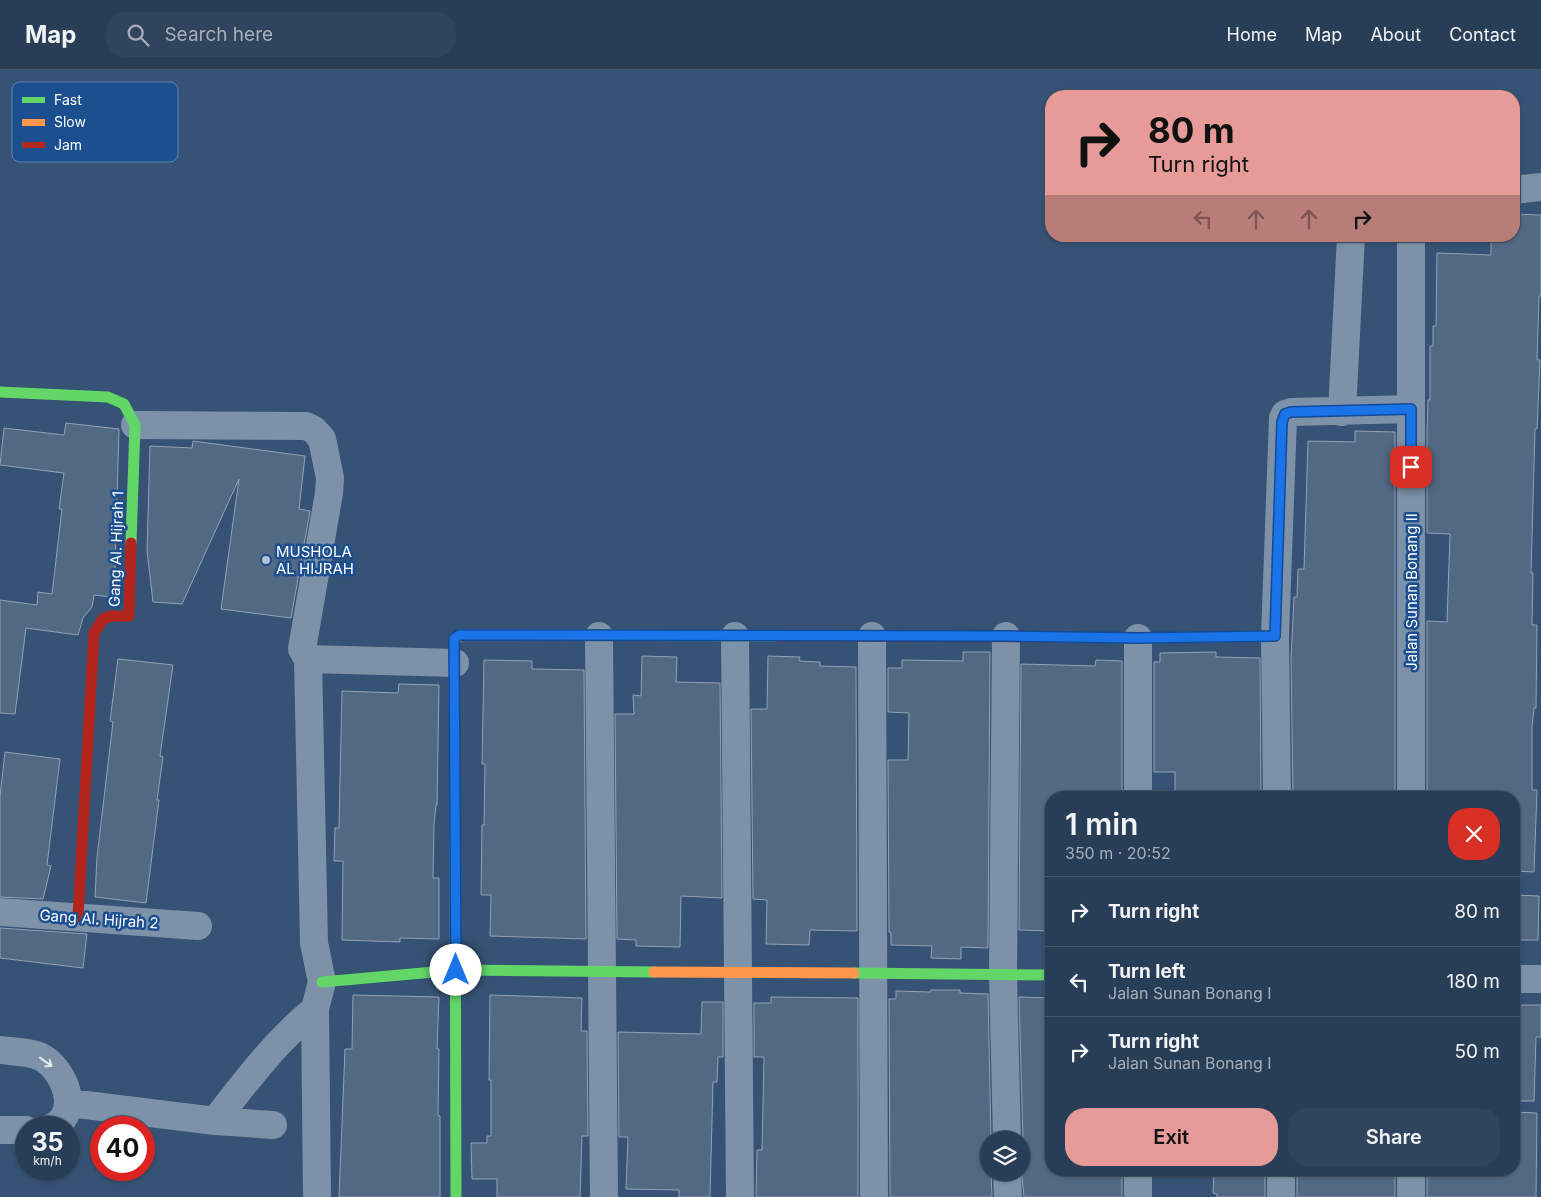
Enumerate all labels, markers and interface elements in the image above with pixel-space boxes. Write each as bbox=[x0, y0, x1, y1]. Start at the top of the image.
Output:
search box bbox=[106, 12, 456, 57]
text: Map bbox=[25, 20, 76, 49]
icon: search bbox=[124, 21, 152, 49]
text: Search here bbox=[164, 23, 273, 46]
text: Home bbox=[1227, 24, 1277, 45]
text: Map bbox=[1305, 24, 1342, 45]
text: About bbox=[1370, 24, 1421, 45]
text: Contact bbox=[1449, 24, 1516, 45]
legend bbox=[12, 82, 178, 162]
text: Fast bbox=[54, 91, 82, 108]
text: 80 m bbox=[1148, 109, 1235, 151]
icon: right bbox=[1065, 110, 1130, 175]
text: Slow bbox=[54, 113, 86, 130]
text: Jam bbox=[54, 136, 82, 153]
text: Turn right bbox=[1148, 151, 1249, 177]
icon: left bbox=[1189, 205, 1217, 233]
icon: ahead bbox=[1242, 205, 1270, 233]
icon: ahead bbox=[1295, 205, 1323, 233]
icon: right bbox=[1348, 205, 1376, 233]
pin bbox=[1390, 446, 1432, 488]
icon: arrive bbox=[1397, 453, 1425, 481]
street label: Gang Al. Hijrah 1 bbox=[104, 491, 128, 607]
street label: Jalan Sunan Bonang II bbox=[1402, 513, 1421, 671]
place label: MUSHOLA AL HIJRAH bbox=[276, 542, 354, 578]
marker: MUSHOLA AL HIJRAH bbox=[260, 554, 272, 566]
text: 1 min bbox=[1065, 806, 1138, 842]
button: close bbox=[1448, 808, 1500, 860]
text: 350 m · 20:52 bbox=[1065, 843, 1171, 863]
icon: right bbox=[1065, 898, 1093, 926]
text: Turn right bbox=[1108, 900, 1199, 923]
text: 80 m bbox=[1454, 900, 1500, 923]
street label: Gang Al. Hijrah 2 bbox=[39, 905, 159, 933]
position arrow bbox=[429, 943, 481, 995]
text: Turn left bbox=[1108, 960, 1186, 983]
icon: left bbox=[1065, 968, 1093, 996]
text: 180 m bbox=[1447, 970, 1500, 993]
text: Jalan Sunan Bonang I bbox=[1108, 983, 1272, 1003]
text: Turn right bbox=[1108, 1030, 1199, 1053]
icon: right bbox=[1065, 1038, 1093, 1066]
text: 50 m bbox=[1454, 1040, 1500, 1063]
text: Jalan Sunan Bonang I bbox=[1108, 1053, 1272, 1073]
one-way arrow bbox=[39, 1057, 53, 1067]
button: Exit bbox=[1065, 1108, 1278, 1166]
button: Share bbox=[1288, 1108, 1500, 1166]
speed limit sign: 40 bbox=[90, 1116, 155, 1181]
text: 35 bbox=[31, 1127, 64, 1157]
map controls bbox=[980, 1131, 1030, 1181]
button: layers bbox=[980, 1131, 1030, 1181]
text: km/h bbox=[33, 1153, 62, 1168]

